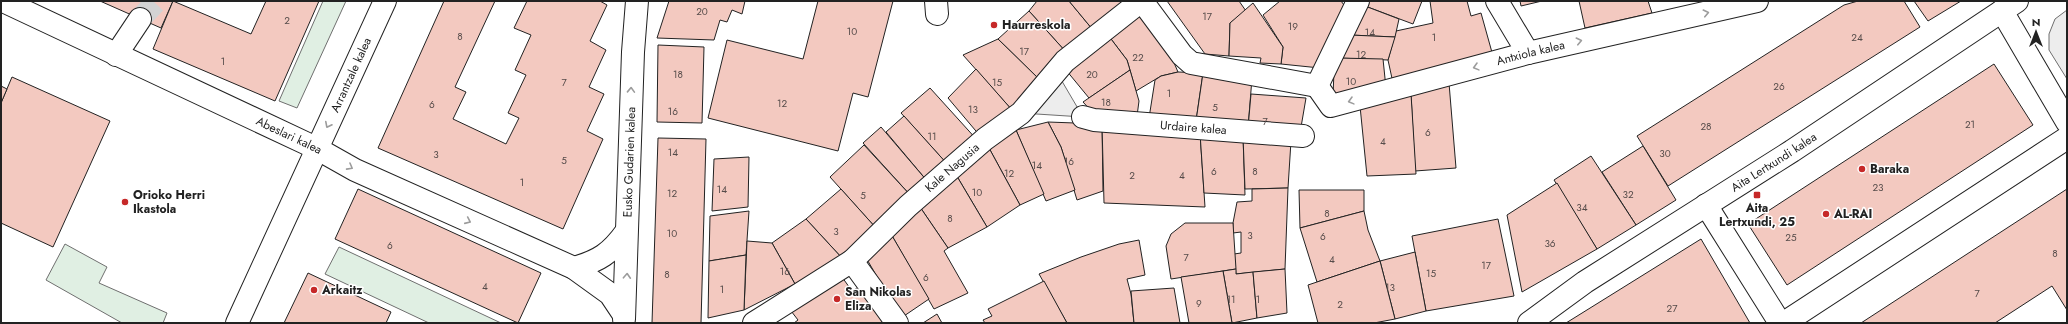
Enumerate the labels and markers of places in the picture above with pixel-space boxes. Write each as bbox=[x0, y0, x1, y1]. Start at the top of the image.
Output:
place label: Haurreskola bbox=[1002, 16, 1070, 34]
marker: Haurreskola bbox=[989, 20, 999, 30]
place label: Baraka bbox=[1870, 160, 1909, 178]
marker: Baraka bbox=[1857, 164, 1867, 174]
place label: Orioko Herri Ikastola bbox=[133, 186, 205, 218]
marker: Aita Lertxundi, 25 bbox=[1752, 190, 1762, 200]
marker: Orioko Herri Ikastola bbox=[120, 197, 130, 207]
place label: Aita Lertxundi, 25 bbox=[1719, 199, 1795, 231]
place label: AL-RAI bbox=[1833, 205, 1872, 223]
marker: AL-RAI bbox=[1821, 209, 1831, 219]
place label: Arkaitz bbox=[321, 281, 363, 299]
place label: San Nikolas Eliza bbox=[845, 283, 912, 315]
marker: Arkaitz bbox=[309, 285, 319, 295]
marker: San Nikolas Eliza bbox=[832, 294, 842, 304]

